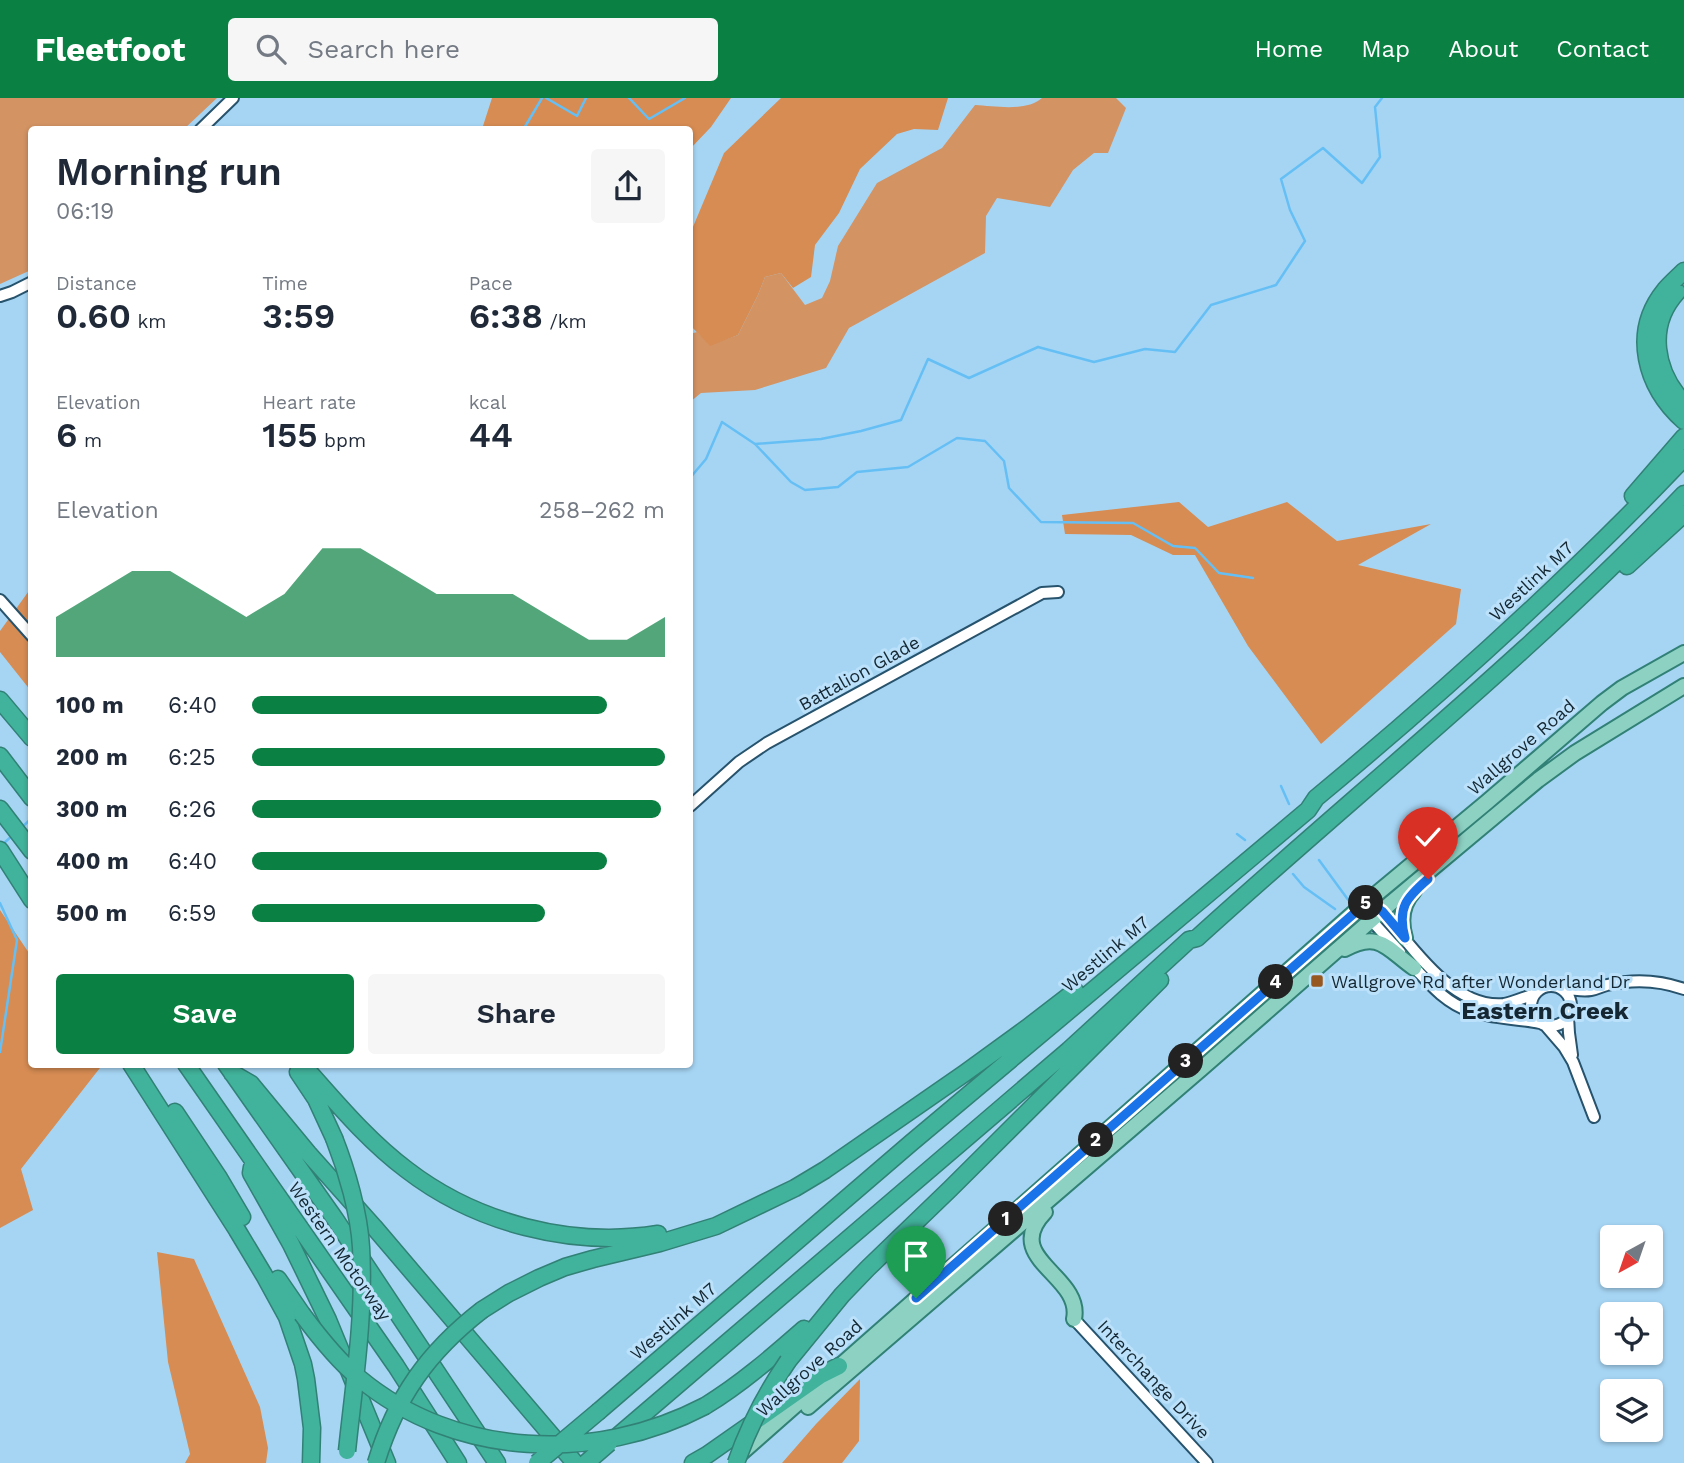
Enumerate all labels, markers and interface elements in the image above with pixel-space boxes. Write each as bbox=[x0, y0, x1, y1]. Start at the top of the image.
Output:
search box bbox=[228, 18, 718, 81]
text: Fleetfoot bbox=[35, 30, 186, 69]
icon: search bbox=[252, 30, 290, 68]
text: Search here bbox=[308, 34, 460, 64]
text: Home bbox=[1255, 35, 1323, 63]
text: Map bbox=[1361, 35, 1410, 63]
text: About bbox=[1448, 35, 1518, 63]
text: Contact bbox=[1556, 35, 1649, 63]
button: share bbox=[591, 149, 665, 223]
text: Morning run bbox=[56, 150, 282, 194]
text: 06:19 bbox=[56, 198, 114, 225]
text: Distance bbox=[56, 272, 137, 295]
text: Time bbox=[262, 272, 308, 295]
text: Pace bbox=[469, 272, 513, 295]
text: 0.60 bbox=[56, 295, 131, 337]
text: 3:59 bbox=[262, 295, 335, 337]
text: 6:38 bbox=[469, 295, 543, 337]
text: km bbox=[131, 310, 166, 333]
text: /km bbox=[543, 310, 587, 333]
text: Elevation bbox=[56, 391, 141, 414]
text: Heart rate bbox=[262, 391, 356, 414]
text: kcal bbox=[469, 391, 506, 414]
text: 6 bbox=[56, 414, 77, 456]
text: 155 bbox=[262, 414, 318, 456]
text: 44 bbox=[469, 414, 513, 456]
text: m bbox=[77, 429, 102, 452]
text: bpm bbox=[318, 429, 366, 452]
text: Elevation bbox=[56, 497, 159, 524]
text: 258–262 m bbox=[539, 497, 665, 524]
street label: Westlink M7 bbox=[1485, 537, 1577, 625]
street label: Battalion Glade bbox=[795, 631, 923, 715]
text: 100 m bbox=[56, 692, 124, 719]
text: 6:40 bbox=[168, 692, 217, 719]
street label: Wallgrove Road bbox=[1463, 695, 1579, 799]
text: 200 m bbox=[56, 744, 128, 771]
text: 6:25 bbox=[168, 744, 216, 771]
text: 300 m bbox=[56, 796, 127, 823]
text: 6:26 bbox=[168, 796, 216, 823]
pin bbox=[1398, 807, 1458, 879]
icon: check bbox=[1409, 818, 1447, 856]
text: 400 m bbox=[56, 848, 129, 875]
text: 6:40 bbox=[168, 848, 217, 875]
pin: 5 bbox=[1348, 886, 1384, 920]
text: 5 bbox=[1360, 891, 1371, 914]
text: 500 m bbox=[56, 900, 127, 927]
text: 6:59 bbox=[168, 900, 216, 927]
street label: Westlink M7 bbox=[1057, 912, 1153, 996]
pin: 4 bbox=[1258, 964, 1294, 1000]
text: 4 bbox=[1269, 970, 1282, 993]
place label: Wallgrove Rd after Wonderland Dr bbox=[1331, 971, 1630, 992]
marker: Wallgrove Rd after Wonderland Dr bbox=[1309, 973, 1325, 989]
button: Save bbox=[56, 974, 354, 1054]
button: Share bbox=[368, 974, 665, 1054]
district label: Eastern Creek bbox=[1461, 997, 1629, 1025]
pin: 3 bbox=[1168, 1044, 1204, 1079]
text: 3 bbox=[1180, 1049, 1191, 1072]
pin: 2 bbox=[1078, 1122, 1114, 1158]
text: 2 bbox=[1090, 1128, 1101, 1151]
street label: Western Motorway bbox=[284, 1178, 396, 1325]
pin: 1 bbox=[988, 1202, 1024, 1236]
text: 1 bbox=[1001, 1207, 1010, 1230]
north arrow bbox=[1600, 1225, 1662, 1288]
map controls bbox=[1600, 1225, 1663, 1442]
pin bbox=[886, 1226, 946, 1298]
icon: arrive bbox=[897, 1237, 935, 1275]
street label: Westlink M7 bbox=[626, 1278, 720, 1364]
button: locate bbox=[1600, 1302, 1663, 1365]
street label: Wallgrove Road bbox=[752, 1315, 866, 1421]
street label: Interchange Drive bbox=[1094, 1315, 1214, 1443]
button: layers bbox=[1600, 1379, 1663, 1442]

